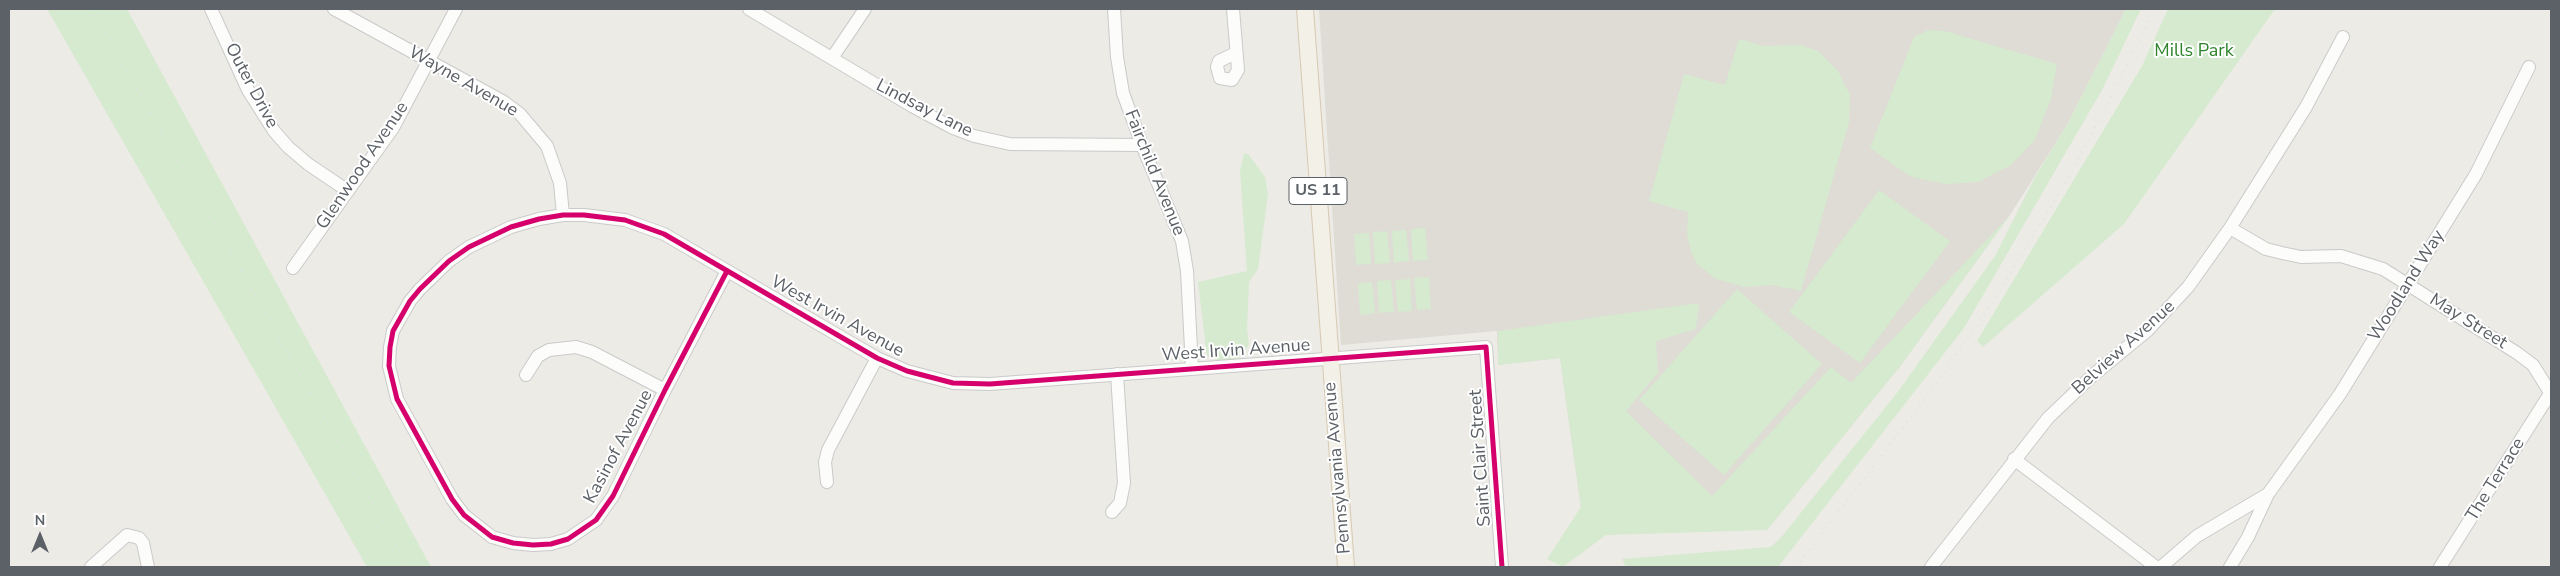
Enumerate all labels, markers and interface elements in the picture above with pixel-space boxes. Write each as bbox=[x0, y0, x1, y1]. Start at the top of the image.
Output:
street label: Outer Drive bbox=[220, 40, 282, 132]
park label: Mills Park bbox=[2154, 41, 2234, 63]
street label: Wayne Avenue bbox=[404, 42, 522, 122]
street label: Lindsay Lane bbox=[872, 75, 976, 143]
street label: Glenwood Avenue bbox=[312, 98, 414, 234]
street label: Fairchild Avenue bbox=[1119, 107, 1189, 239]
road number: US 11 bbox=[1289, 178, 1347, 205]
street label: Woodland Way bbox=[2364, 226, 2450, 346]
street label: West Irvin Avenue bbox=[767, 271, 907, 363]
street label: May Street bbox=[2425, 290, 2511, 354]
street label: Belview Avenue bbox=[2068, 296, 2180, 400]
street label: West Irvin Avenue bbox=[1161, 335, 1311, 367]
street label: Pennsylvania Avenue bbox=[1320, 381, 1356, 555]
street label: Kasinof Avenue bbox=[580, 386, 658, 508]
street label: Saint Clair Street bbox=[1465, 389, 1497, 527]
street label: The Terrace bbox=[2462, 434, 2530, 526]
north arrow bbox=[15, 511, 65, 561]
text: N bbox=[35, 511, 45, 530]

